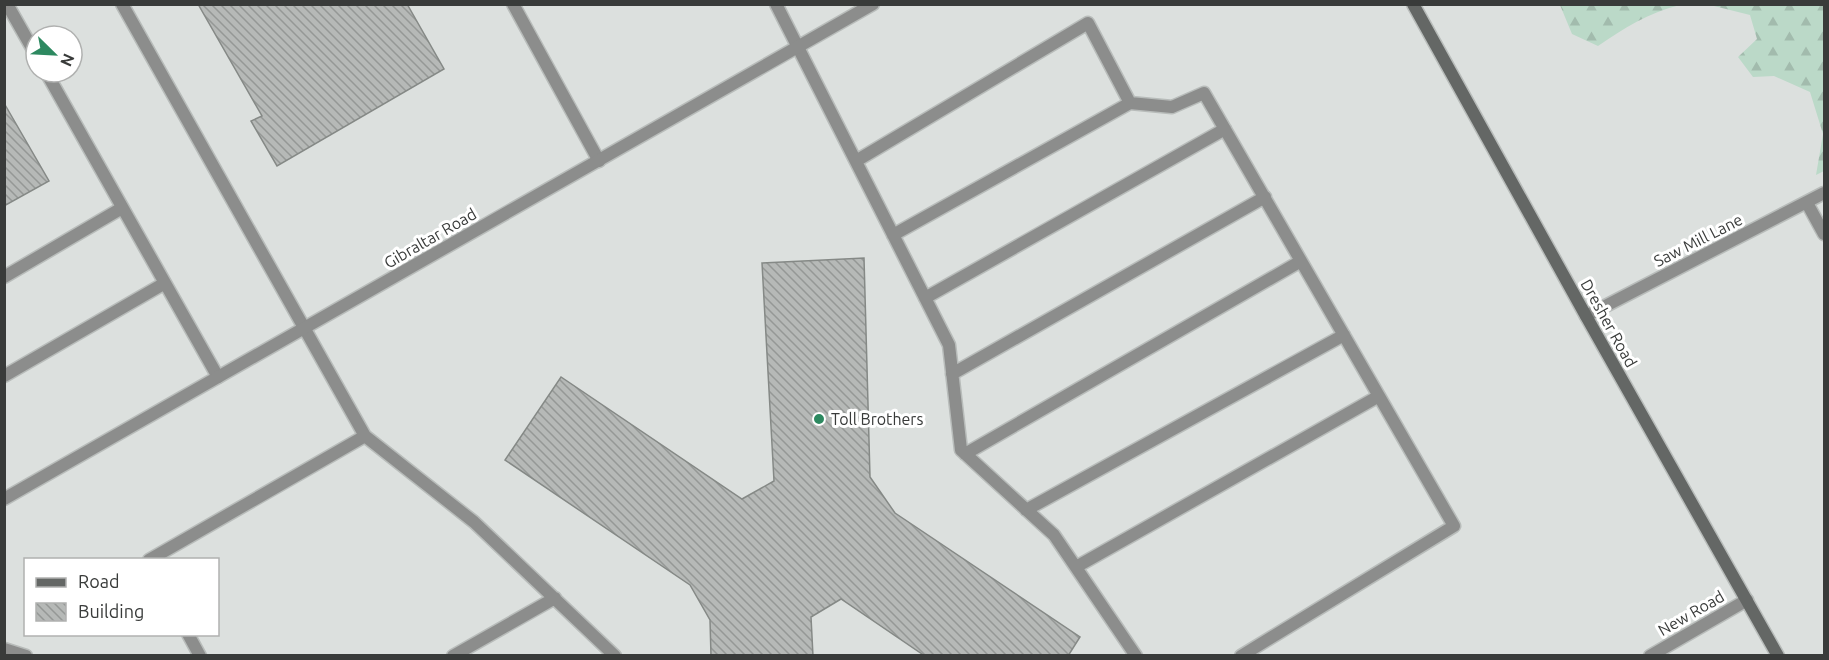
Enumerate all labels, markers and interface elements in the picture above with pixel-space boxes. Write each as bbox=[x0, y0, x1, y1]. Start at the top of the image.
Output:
north arrow bbox=[24, 24, 84, 84]
text: N bbox=[57, 51, 78, 69]
street label: Gibraltar Road bbox=[381, 204, 479, 272]
street label: Saw Mill Lane bbox=[1651, 210, 1745, 270]
street label: Dresher Road bbox=[1577, 276, 1641, 370]
place label: Toll Brothers bbox=[831, 410, 923, 428]
marker: Toll Brothers bbox=[812, 412, 826, 426]
legend bbox=[24, 558, 219, 636]
text: Road bbox=[78, 571, 120, 591]
street label: New Road bbox=[1655, 587, 1727, 639]
text: Building bbox=[78, 601, 144, 621]

